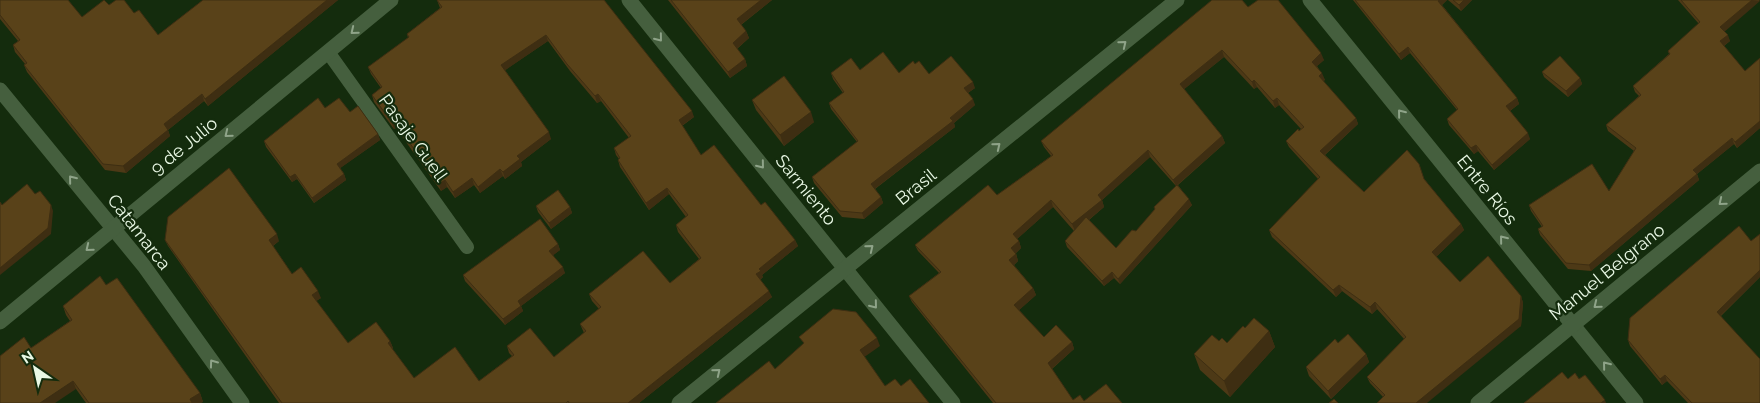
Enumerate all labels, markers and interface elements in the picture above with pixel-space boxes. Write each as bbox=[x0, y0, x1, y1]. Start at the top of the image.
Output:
one-way arrow bbox=[350, 25, 359, 34]
one-way arrow bbox=[654, 32, 662, 41]
one-way arrow bbox=[1117, 41, 1126, 49]
street label: Pasaje Guell bbox=[375, 90, 452, 185]
one-way arrow bbox=[1398, 110, 1406, 119]
street label: 9 de Julio bbox=[146, 112, 222, 179]
one-way arrow bbox=[225, 129, 234, 137]
one-way arrow bbox=[991, 143, 1000, 151]
street label: Sarmiento bbox=[771, 150, 841, 230]
street label: Entre Ríos bbox=[1453, 151, 1522, 229]
one-way arrow bbox=[756, 159, 765, 168]
street label: Brasil bbox=[891, 164, 940, 209]
one-way arrow bbox=[69, 175, 78, 184]
street label: Catamarca bbox=[103, 190, 175, 274]
one-way arrow bbox=[1719, 196, 1728, 205]
street label: Manuel Belgrano bbox=[1545, 219, 1669, 324]
one-way arrow bbox=[1501, 236, 1509, 245]
one-way arrow bbox=[86, 243, 95, 251]
one-way arrow bbox=[865, 245, 874, 254]
one-way arrow bbox=[868, 299, 877, 309]
one-way arrow bbox=[1594, 300, 1603, 308]
north arrow bbox=[10, 343, 60, 393]
text: N bbox=[19, 348, 37, 367]
one-way arrow bbox=[211, 360, 219, 369]
one-way arrow bbox=[1603, 362, 1611, 371]
one-way arrow bbox=[711, 370, 720, 378]

